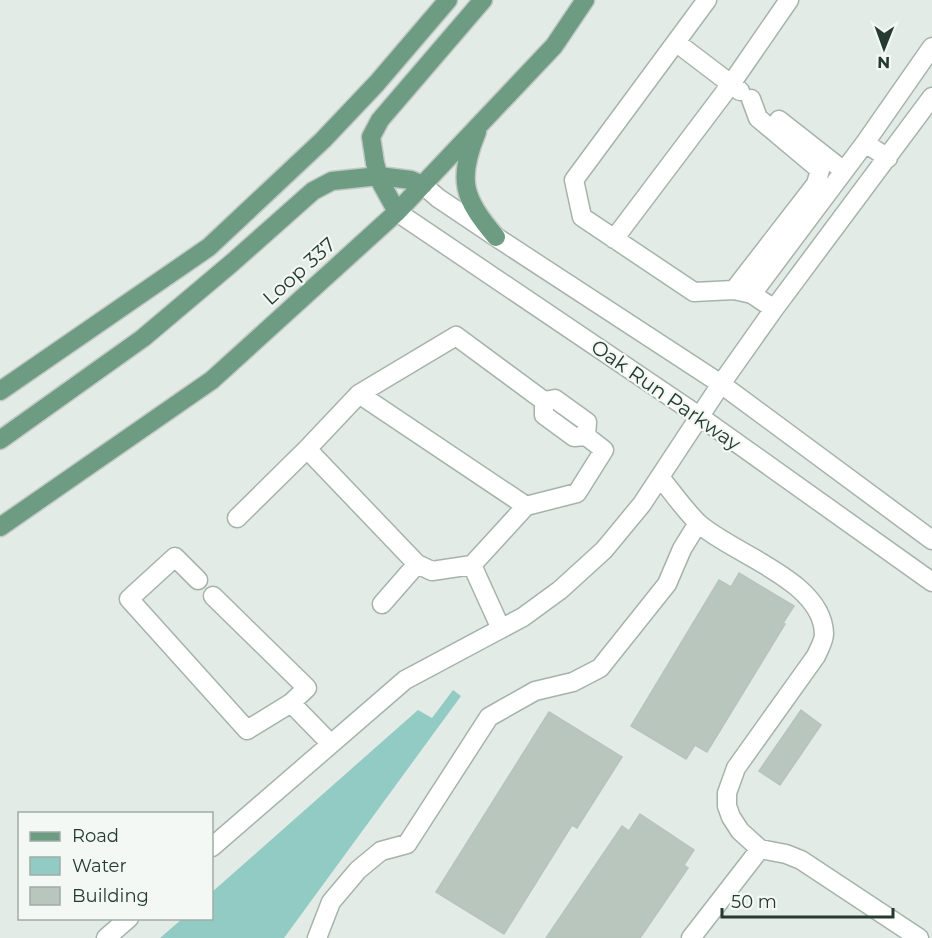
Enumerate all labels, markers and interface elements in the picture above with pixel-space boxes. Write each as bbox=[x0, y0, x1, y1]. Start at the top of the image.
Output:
north arrow bbox=[854, 18, 914, 78]
text: N bbox=[877, 53, 890, 72]
street label: Loop 337 bbox=[258, 232, 340, 310]
street label: Oak Run Parkway bbox=[587, 334, 746, 456]
legend bbox=[18, 812, 213, 920]
text: Road bbox=[72, 825, 119, 847]
text: Water bbox=[72, 855, 127, 877]
scale bar bbox=[722, 881, 893, 919]
text: Building bbox=[72, 885, 149, 907]
text: 50 m bbox=[731, 891, 777, 913]

